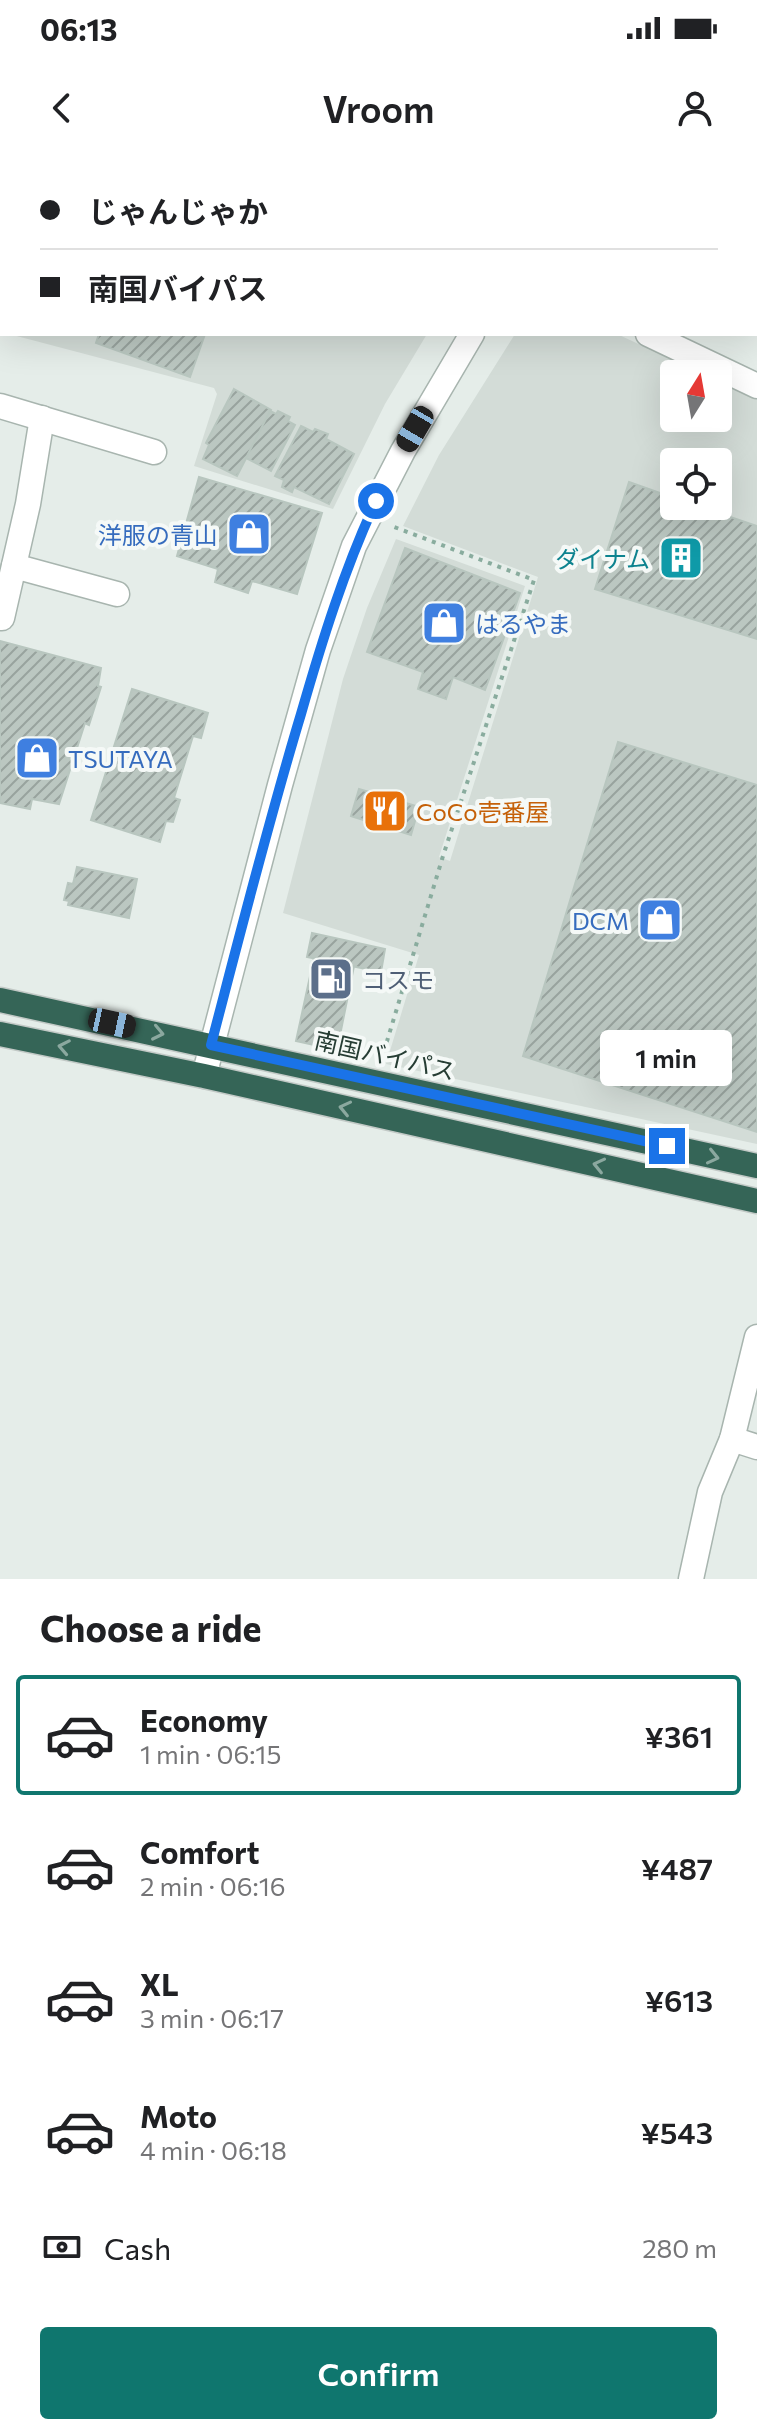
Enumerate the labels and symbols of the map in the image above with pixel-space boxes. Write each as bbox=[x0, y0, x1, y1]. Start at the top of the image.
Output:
north arrow bbox=[660, 360, 732, 432]
car bbox=[393, 402, 437, 456]
route start bbox=[358, 483, 394, 519]
shop icon: 洋服の青山 bbox=[225, 510, 273, 558]
place label: 洋服の青山 bbox=[98, 520, 218, 549]
building icon: ダイナム bbox=[657, 534, 705, 582]
place label: ダイナム bbox=[555, 544, 650, 573]
shop icon: はるやま bbox=[420, 599, 468, 647]
place label: はるやま bbox=[475, 609, 571, 638]
shop icon: TSUTAYA bbox=[13, 734, 61, 782]
place label: TSUTAYA bbox=[68, 744, 173, 773]
restaurant icon: CoCo壱番屋 bbox=[361, 787, 409, 835]
place label: CoCo壱番屋 bbox=[416, 797, 550, 826]
shop icon: DCM bbox=[636, 896, 684, 944]
place label: DCM bbox=[572, 906, 629, 935]
fuel station icon: コスモ bbox=[307, 955, 355, 1003]
place label: コスモ bbox=[362, 965, 434, 994]
car bbox=[86, 1006, 138, 1040]
one-way arrow bbox=[151, 1024, 165, 1041]
street label: 南国バイパス bbox=[312, 1025, 458, 1085]
callout: 1 min bbox=[601, 1030, 733, 1086]
one-way arrow bbox=[57, 1040, 70, 1057]
one-way arrow bbox=[339, 1100, 353, 1117]
route end bbox=[649, 1128, 685, 1164]
one-way arrow bbox=[706, 1147, 719, 1164]
one-way arrow bbox=[593, 1157, 606, 1174]

